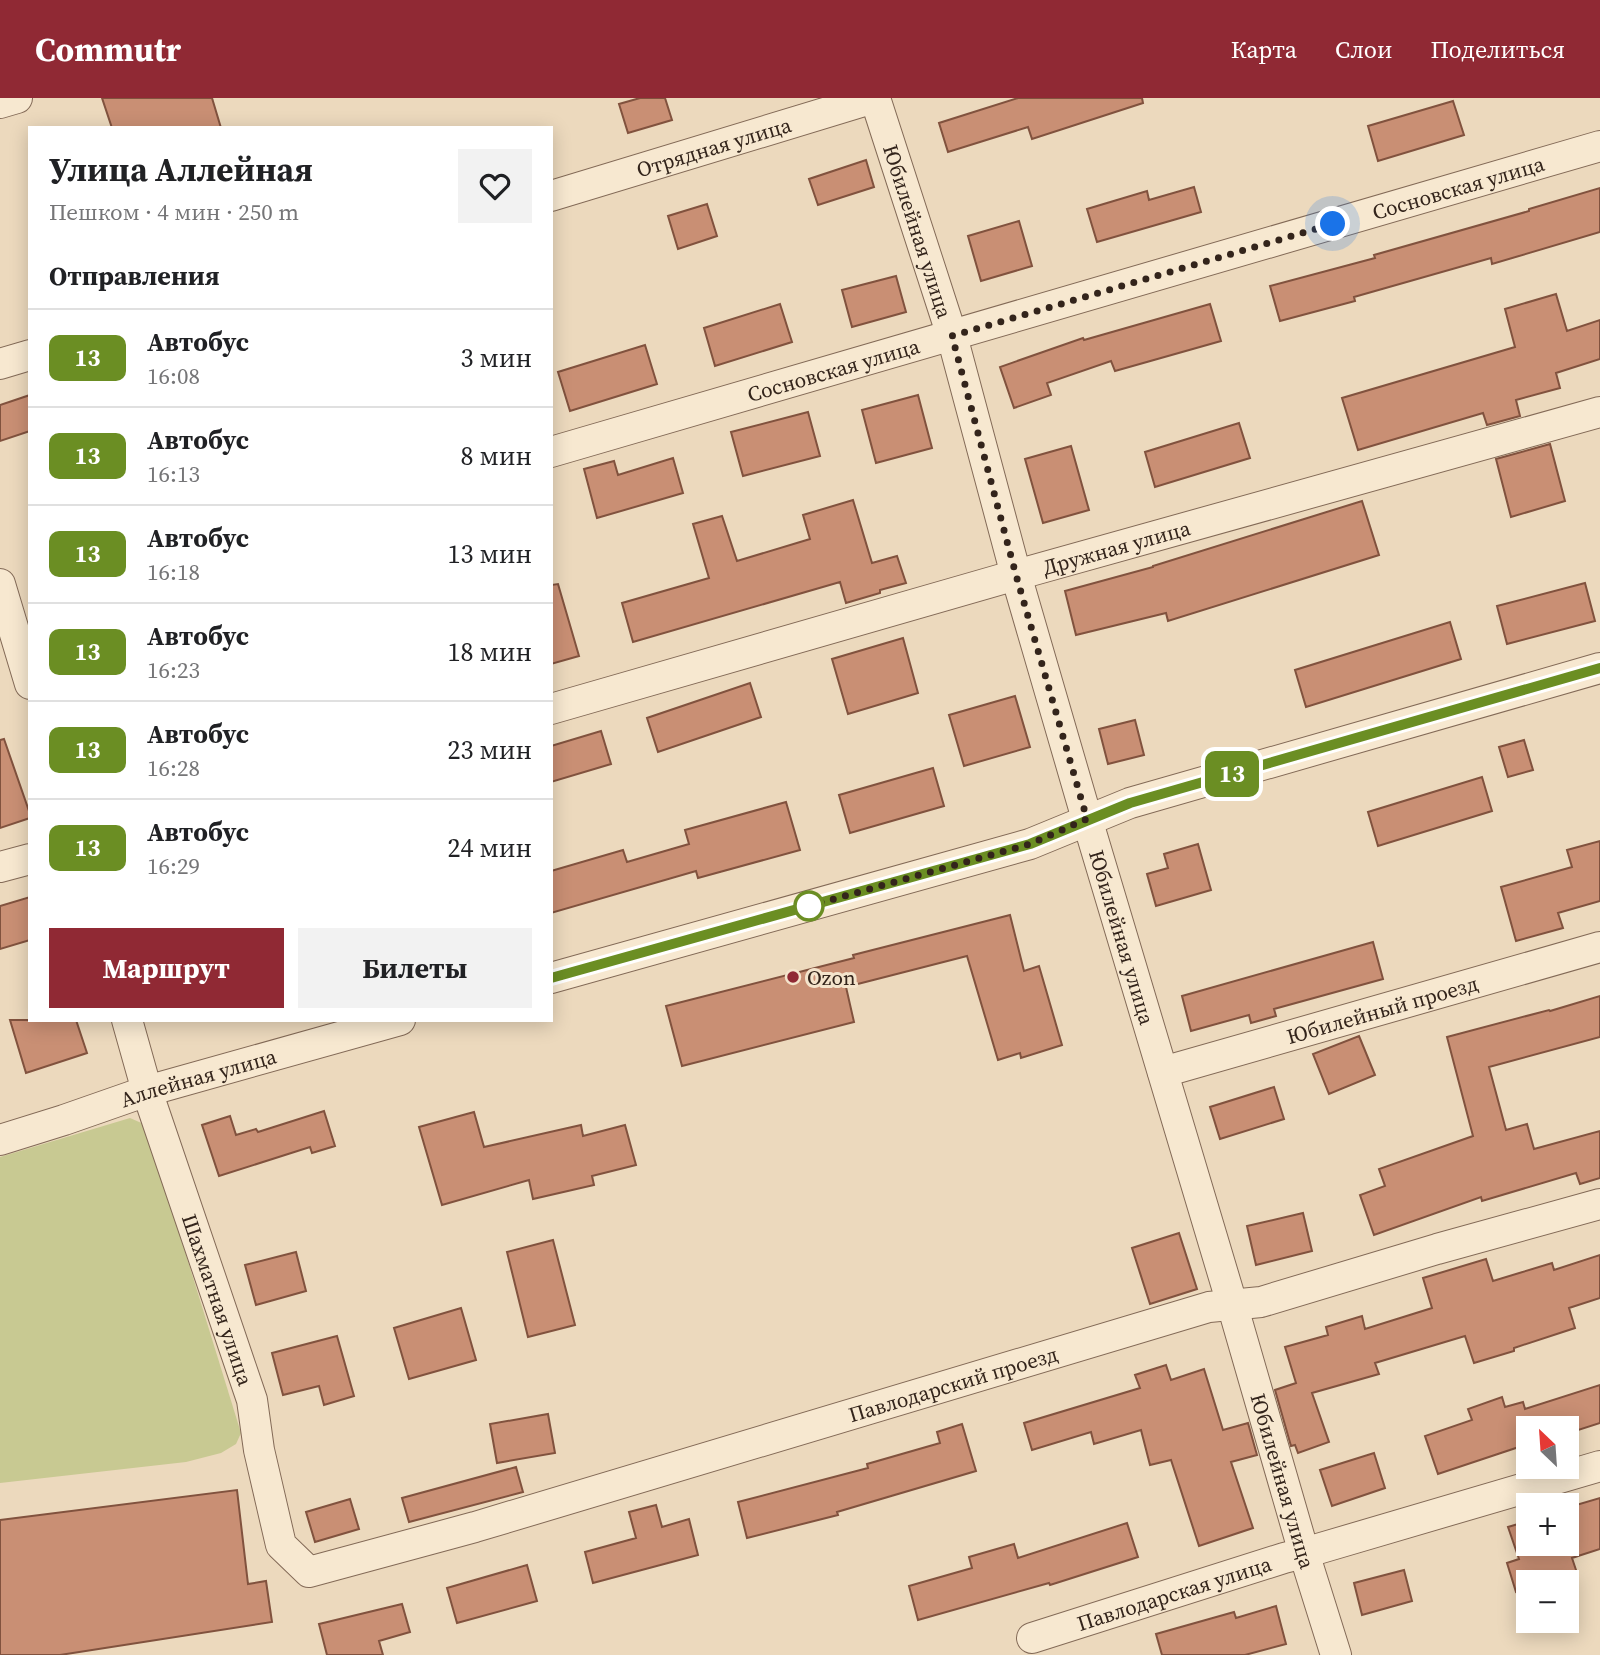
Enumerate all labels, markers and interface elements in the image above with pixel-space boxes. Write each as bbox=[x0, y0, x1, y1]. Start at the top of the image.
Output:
text: Commutr bbox=[35, 27, 181, 72]
text: Карта bbox=[1231, 33, 1297, 66]
text: Слои bbox=[1335, 33, 1392, 66]
text: Поделиться bbox=[1430, 33, 1565, 66]
street label: Отрядная улица bbox=[633, 109, 795, 184]
street label: Юбилейная улица bbox=[876, 141, 960, 322]
text: Улица Аллейная bbox=[49, 147, 313, 192]
street label: Сосновская улица bbox=[1369, 148, 1548, 226]
button: heart bbox=[458, 149, 532, 223]
text: Пешком · 4 мин · 250 m bbox=[49, 196, 299, 228]
your location bbox=[1315, 206, 1350, 241]
text: Отправления bbox=[49, 258, 220, 294]
text: Автобус bbox=[147, 324, 249, 360]
street label: Сосновская улица bbox=[744, 331, 923, 409]
text: 3 мин bbox=[460, 340, 532, 376]
text: 13 bbox=[74, 341, 101, 374]
text: 16:08 bbox=[147, 360, 200, 392]
text: Автобус bbox=[147, 422, 249, 458]
text: 8 мин bbox=[460, 438, 532, 474]
text: 13 bbox=[74, 439, 101, 472]
text: 16:13 bbox=[147, 458, 200, 490]
street label: Дружная улица bbox=[1039, 513, 1194, 581]
text: Автобус bbox=[147, 520, 249, 556]
text: 13 мин bbox=[447, 536, 532, 572]
text: 13 bbox=[74, 537, 101, 570]
text: 16:18 bbox=[147, 556, 200, 588]
text: Автобус bbox=[147, 618, 249, 654]
text: 18 мин bbox=[447, 634, 532, 670]
text: 13 bbox=[74, 635, 101, 668]
text: 16:23 bbox=[147, 654, 200, 686]
text: Автобус bbox=[147, 716, 249, 752]
text: 23 мин bbox=[447, 732, 532, 768]
text: 13 bbox=[74, 733, 101, 766]
line badge: 13 bbox=[1200, 751, 1264, 797]
text: 16:28 bbox=[147, 752, 200, 784]
text: 13 bbox=[1219, 757, 1245, 790]
text: Автобус bbox=[147, 814, 249, 850]
text: 24 мин bbox=[447, 830, 532, 866]
text: 13 bbox=[74, 831, 101, 864]
street label: Юбилейная улица bbox=[1082, 846, 1162, 1028]
text: 16:29 bbox=[147, 850, 200, 882]
unlabelled marker bbox=[794, 891, 824, 921]
button: Маршрут bbox=[49, 928, 284, 1008]
button: Билеты bbox=[298, 928, 532, 1008]
place label: Ozon bbox=[807, 963, 856, 992]
street label: Юбилейный проезд bbox=[1283, 968, 1481, 1050]
marker: Ozon bbox=[785, 969, 801, 985]
street label: Аллейная улица bbox=[116, 1041, 280, 1114]
street label: Шахматная улица bbox=[175, 1210, 261, 1389]
street label: Павлодарский проезд bbox=[845, 1339, 1061, 1429]
street label: Юбилейная улица bbox=[1244, 1390, 1323, 1572]
north arrow bbox=[1516, 1416, 1578, 1479]
map controls bbox=[1516, 1416, 1579, 1633]
button: + bbox=[1516, 1493, 1579, 1556]
street label: Павлодарская улица bbox=[1073, 1548, 1275, 1637]
button: − bbox=[1516, 1570, 1579, 1633]

